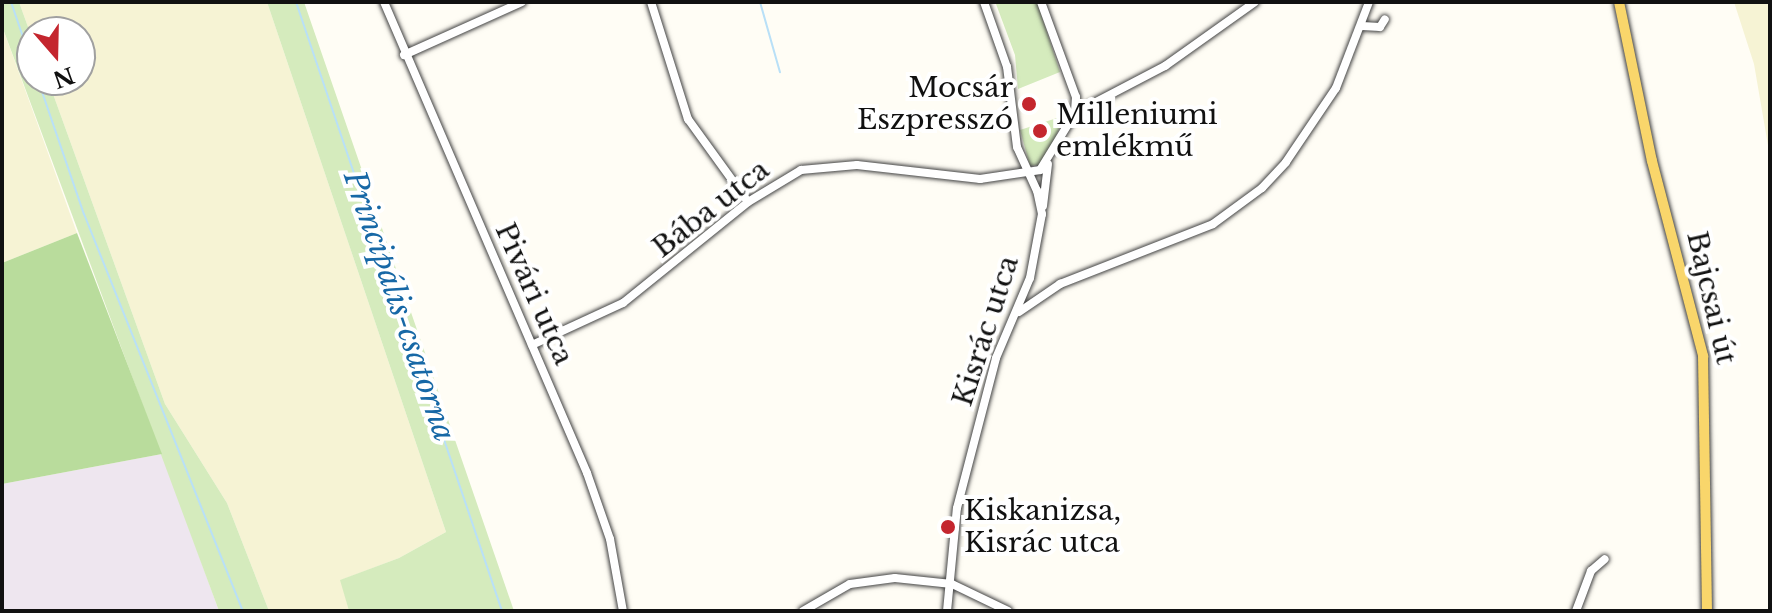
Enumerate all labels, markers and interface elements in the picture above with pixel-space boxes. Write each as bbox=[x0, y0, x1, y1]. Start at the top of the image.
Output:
north arrow bbox=[16, 16, 96, 96]
text: N bbox=[49, 61, 78, 93]
place label: Mocsár Eszpresszó bbox=[857, 71, 1013, 137]
marker: Mocsár Eszpresszó bbox=[1020, 95, 1038, 113]
place label: Milleniumi emlékmű bbox=[1056, 98, 1218, 164]
marker: Milleniumi emlékmű bbox=[1031, 122, 1049, 140]
street label: Bába utca bbox=[646, 153, 776, 265]
water label: Principális-csatorna bbox=[336, 166, 462, 446]
street label: Pivári utca bbox=[488, 218, 580, 370]
street label: Bajcsai út bbox=[1679, 228, 1743, 368]
street label: Kisrác utca bbox=[946, 252, 1026, 410]
place label: Kiskanizsa, Kisrác utca bbox=[964, 494, 1121, 560]
marker: Kiskanizsa, Kisrác utca bbox=[939, 518, 957, 536]

